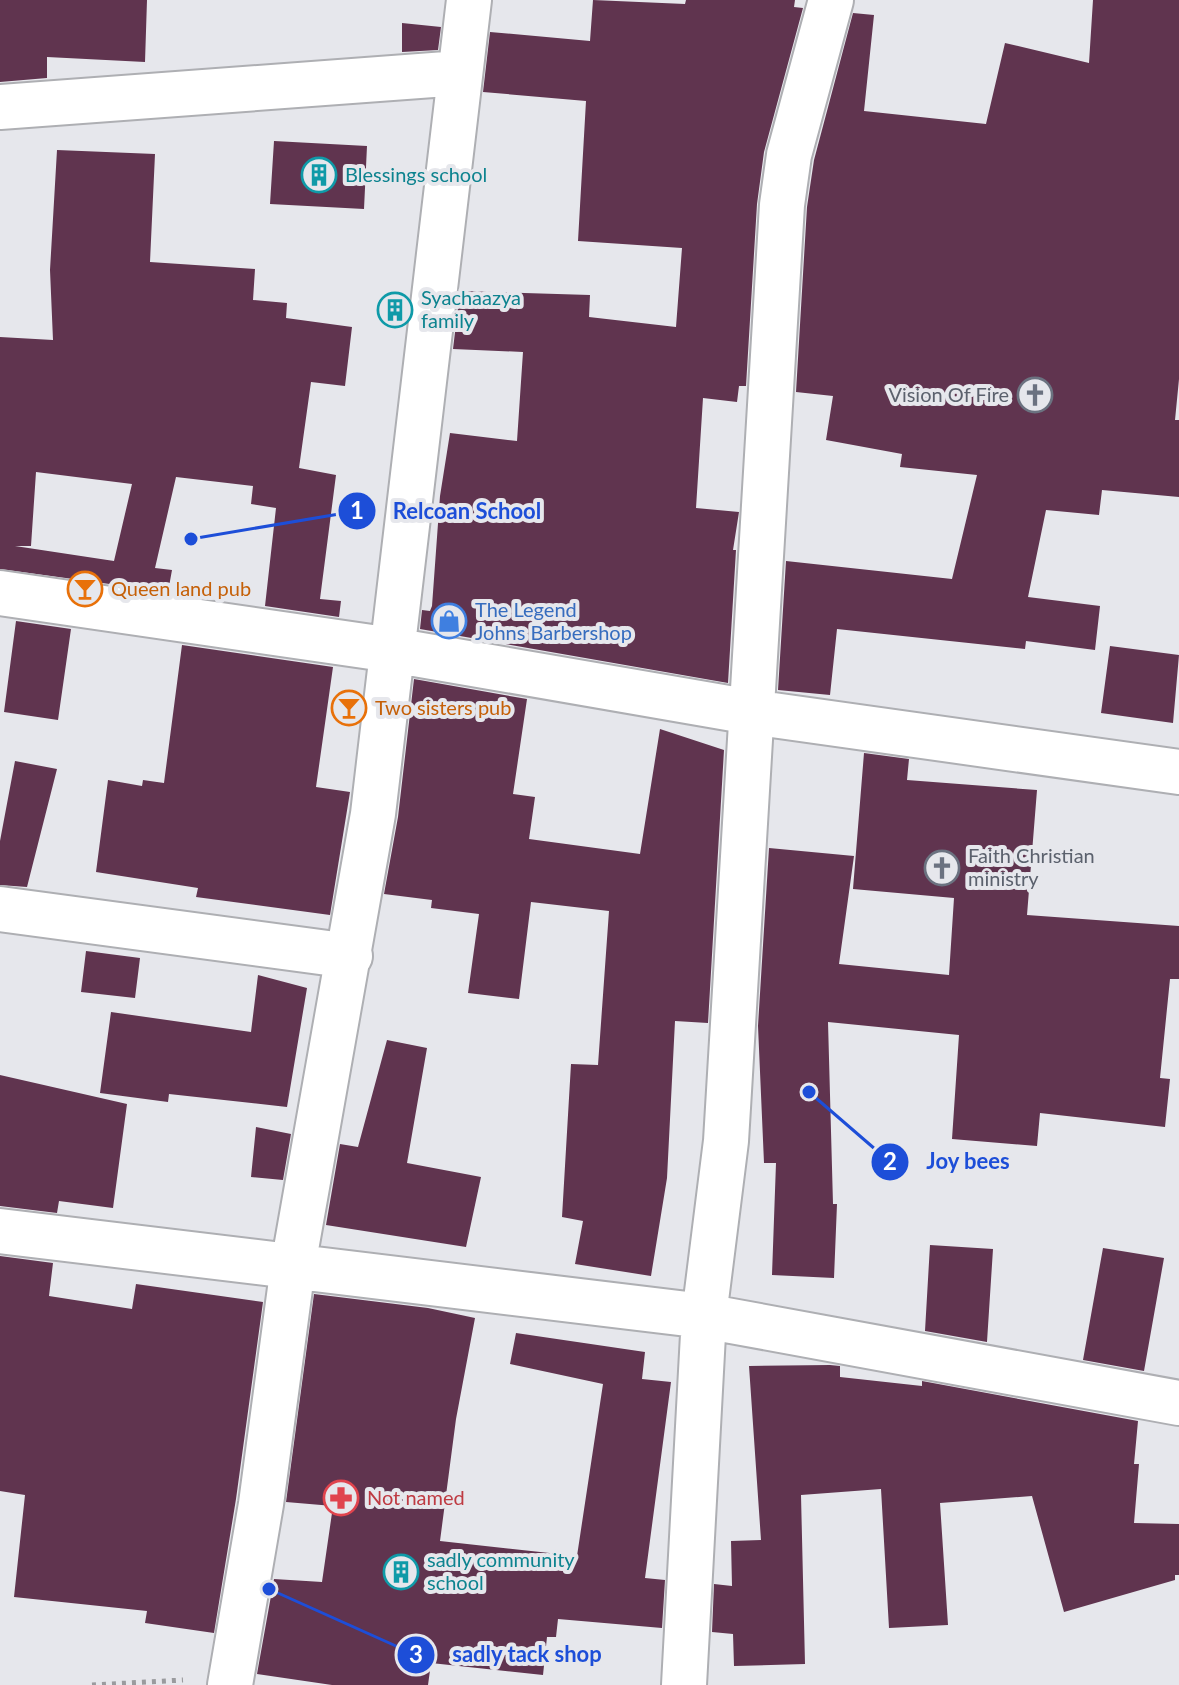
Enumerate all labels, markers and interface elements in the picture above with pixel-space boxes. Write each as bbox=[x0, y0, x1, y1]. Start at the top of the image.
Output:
building icon: Blessings school bbox=[300, 156, 338, 194]
place label: Blessings school bbox=[345, 162, 487, 186]
place label: Syachaazya family bbox=[421, 285, 521, 332]
building icon: Syachaazya family bbox=[376, 291, 414, 329]
church icon: Vision Of Fire bbox=[1016, 376, 1054, 414]
place label: Vision Of Fire bbox=[888, 382, 1009, 406]
callout: Relcoan School bbox=[337, 488, 557, 534]
text: 1 bbox=[350, 495, 364, 524]
text: Relcoan School bbox=[393, 497, 541, 524]
bar icon: Queen land pub bbox=[66, 570, 104, 608]
place label: Queen land pub bbox=[111, 576, 251, 600]
place label: The Legend Johns Barbershop bbox=[475, 597, 632, 644]
shop icon: The Legend Johns Barbershop bbox=[430, 602, 468, 640]
bar icon: Two sisters pub bbox=[330, 689, 368, 727]
place label: Two sisters pub bbox=[375, 695, 511, 719]
place label: Faith Christian ministry bbox=[968, 843, 1095, 890]
church icon: Faith Christian ministry bbox=[923, 849, 961, 887]
callout: Joy bees bbox=[870, 1139, 1026, 1185]
text: 2 bbox=[883, 1146, 897, 1175]
text: Joy bees bbox=[926, 1147, 1010, 1174]
pharmacy icon: Not named bbox=[322, 1479, 360, 1517]
place label: Not named bbox=[367, 1485, 465, 1509]
place label: sadly community school bbox=[427, 1547, 575, 1594]
building icon: sadly community school bbox=[382, 1553, 420, 1591]
callout: sadly tack shop bbox=[396, 1632, 618, 1678]
text: 3 bbox=[409, 1639, 423, 1668]
text: sadly tack shop bbox=[452, 1640, 602, 1667]

